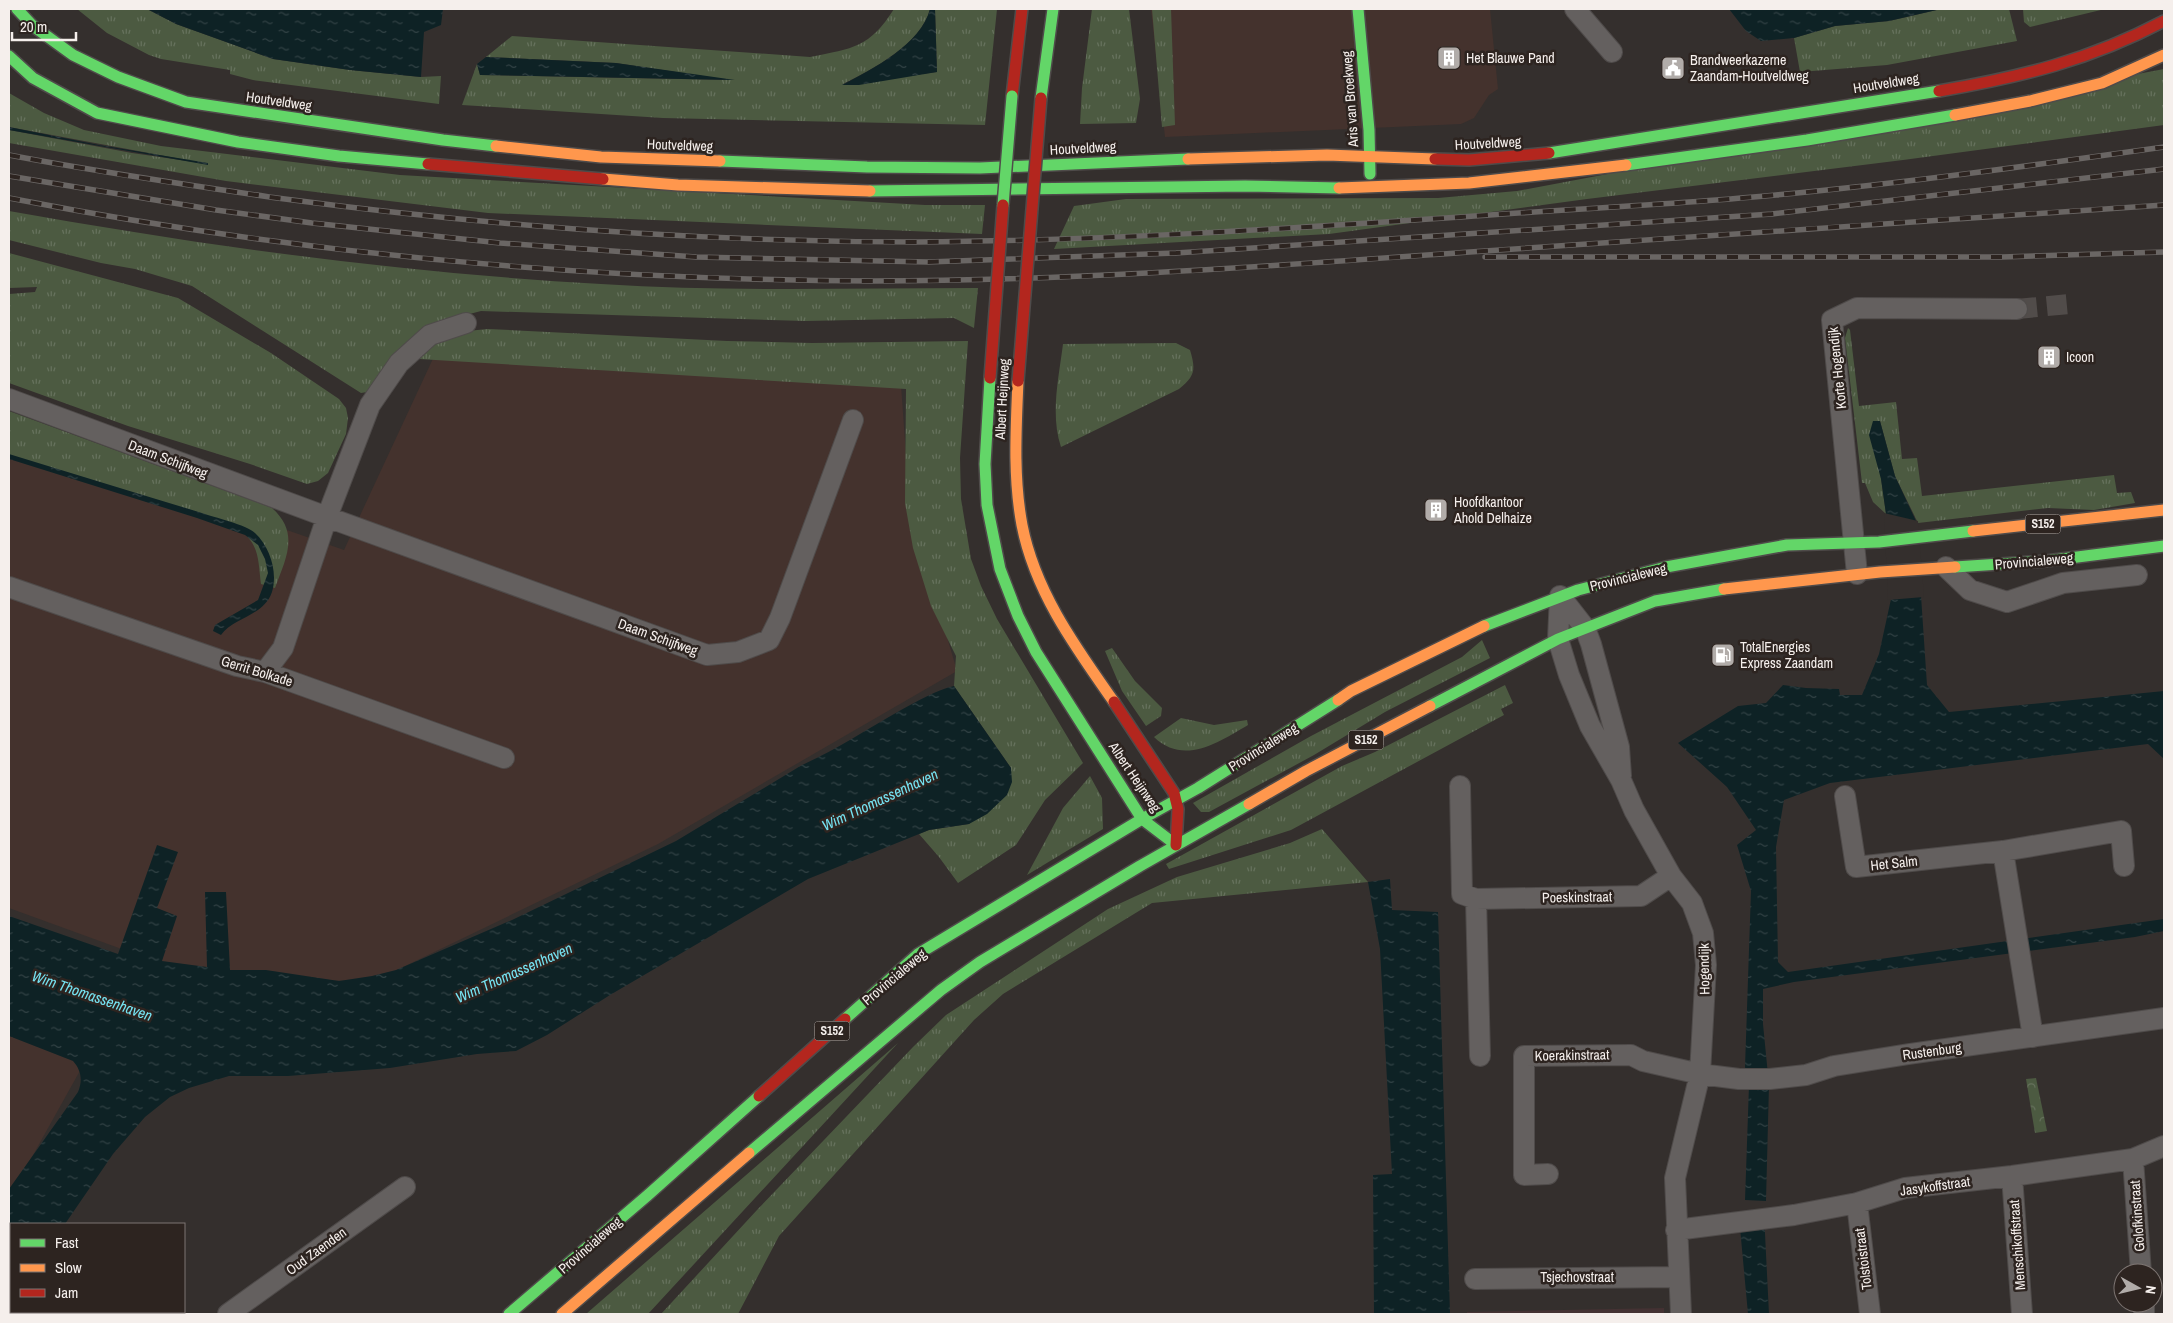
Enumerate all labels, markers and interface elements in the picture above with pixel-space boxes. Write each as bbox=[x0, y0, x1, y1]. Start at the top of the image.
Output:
scale bar bbox=[12, 10, 76, 42]
text: 20 m bbox=[20, 16, 47, 37]
building icon: Het Blauwe Pand bbox=[1436, 45, 1462, 71]
place label: Het Blauwe Pand bbox=[1466, 49, 1555, 67]
street label: Aris van Broekweg bbox=[1338, 50, 1362, 149]
place label: Brandweerkazerne Zaandam-Houtveldweg bbox=[1690, 51, 1809, 85]
public building icon: Brandweerkazerne Zaandam-Houtveldweg bbox=[1660, 55, 1686, 81]
street label: Houtveldweg bbox=[1852, 69, 1921, 97]
street label: Houtveldweg bbox=[245, 87, 314, 115]
street label: Houtveldweg bbox=[1454, 132, 1522, 154]
street label: Houtveldweg bbox=[647, 135, 714, 155]
street label: Houtveldweg bbox=[1049, 137, 1117, 159]
street label: Korte Hogendijk bbox=[1824, 326, 1850, 410]
building icon: Icoon bbox=[2036, 344, 2062, 370]
place label: Icoon bbox=[2066, 348, 2094, 366]
street label: Albert Heijnweg bbox=[991, 357, 1013, 441]
street label: Daam Schijfweg bbox=[126, 436, 211, 483]
place label: Hoofdkantoor Ahold Delhaize bbox=[1453, 493, 1532, 527]
building icon: Hoofdkantoor Ahold Delhaize bbox=[1423, 497, 1449, 523]
road number: S152 bbox=[2026, 514, 2060, 534]
street label: Provincialeweg bbox=[1994, 549, 2074, 573]
street label: Provincialeweg bbox=[1588, 559, 1669, 595]
street label: Daam Schijfweg bbox=[616, 614, 701, 660]
place label: TotalEnergies Express Zaandam bbox=[1740, 638, 1833, 672]
fuel station icon: TotalEnergies Express Zaandam bbox=[1710, 642, 1736, 668]
street label: Gerrit Bolkade bbox=[219, 652, 295, 690]
street label: Provincialeweg bbox=[1225, 718, 1302, 775]
road number: S152 bbox=[1348, 730, 1384, 750]
street label: Albert Heijnweg bbox=[1104, 738, 1165, 816]
water label: Wim Thomassenhaven bbox=[818, 763, 941, 836]
street label: Het Salm bbox=[1870, 852, 1918, 874]
street label: Poeskinstraat bbox=[1542, 887, 1612, 907]
water label: Wim Thomassenhaven bbox=[452, 937, 576, 1008]
street label: Hogendijk bbox=[1695, 943, 1713, 995]
street label: Provincialeweg bbox=[858, 944, 930, 1009]
water label: Wim Thomassenhaven bbox=[29, 965, 155, 1026]
road number: S152 bbox=[814, 1021, 850, 1040]
street label: Rustenburg bbox=[1901, 1038, 1963, 1064]
street label: Koerakinstraat bbox=[1535, 1045, 1609, 1065]
street label: Jasykoffstraat bbox=[1899, 1172, 1971, 1200]
street label: Golofkinstraat bbox=[2126, 1180, 2148, 1252]
street label: Menschikoffstraat bbox=[2005, 1199, 2029, 1291]
street label: Provincialeweg bbox=[554, 1212, 626, 1278]
legend bbox=[10, 1223, 185, 1313]
street label: Oud Zaenden bbox=[282, 1223, 350, 1279]
street label: Tolstoistraat bbox=[1850, 1227, 1876, 1291]
text: Fast bbox=[55, 1232, 79, 1253]
text: Slow bbox=[55, 1257, 82, 1278]
north arrow bbox=[2113, 1263, 2163, 1313]
street label: Tsjechovstraat bbox=[1540, 1268, 1614, 1286]
text: Jam bbox=[55, 1282, 78, 1303]
text: N bbox=[2141, 1284, 2160, 1295]

